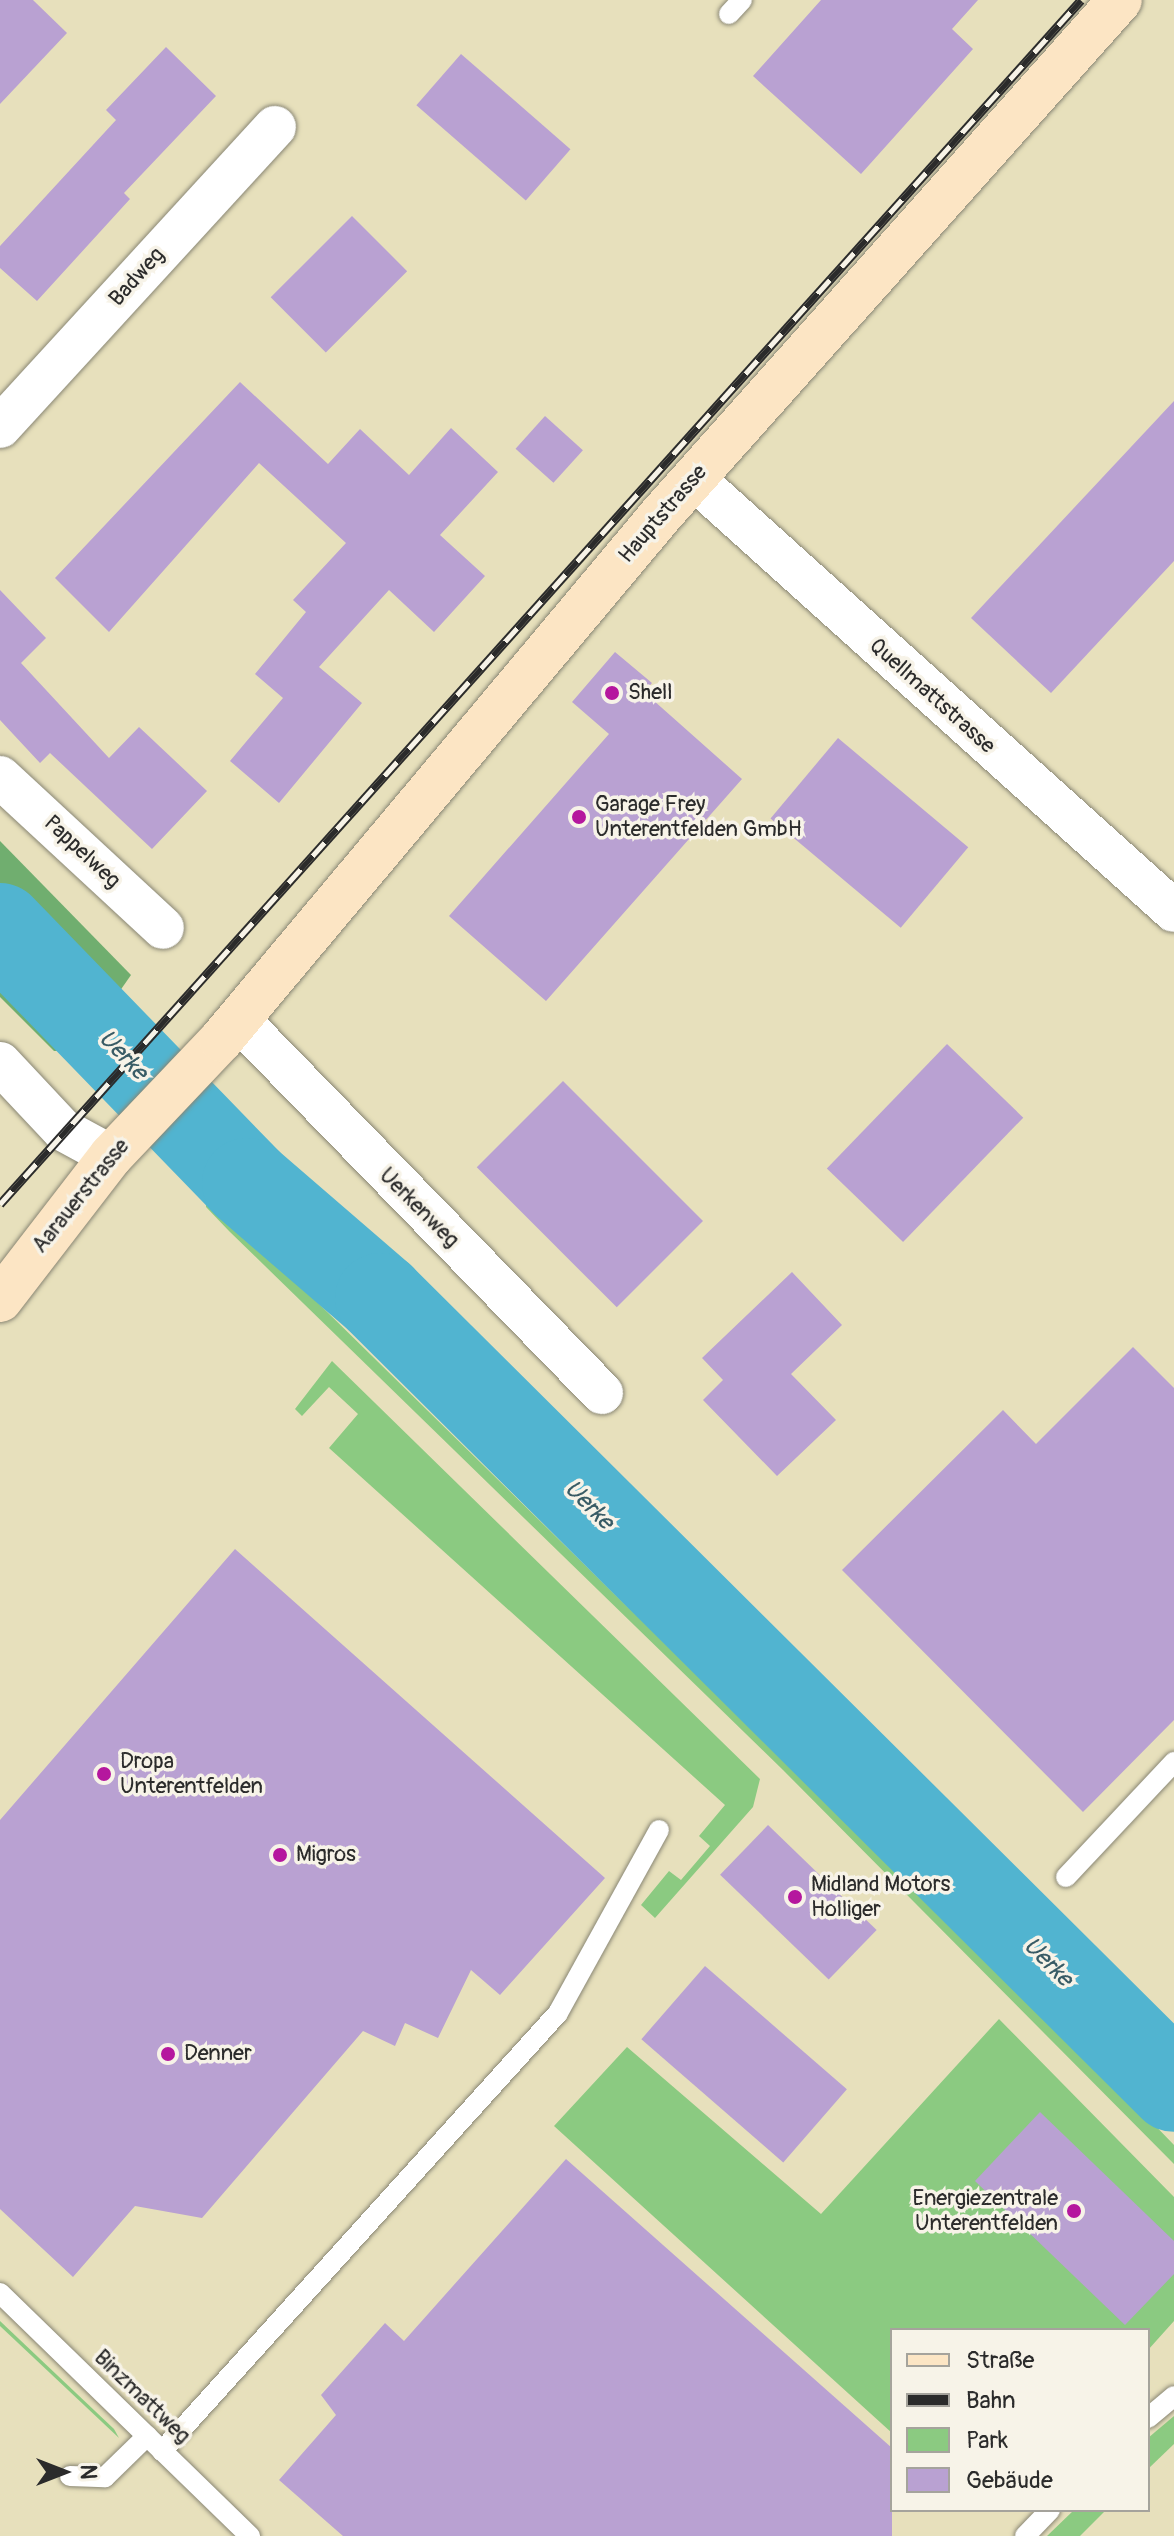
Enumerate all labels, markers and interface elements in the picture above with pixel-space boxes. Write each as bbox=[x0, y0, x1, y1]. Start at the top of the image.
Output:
street label: Badweg bbox=[104, 242, 170, 312]
street label: Hauptstrasse bbox=[613, 460, 713, 568]
street label: Quellmattstrasse bbox=[864, 633, 1000, 759]
place label: Shell bbox=[628, 680, 672, 706]
marker: Shell bbox=[603, 684, 621, 702]
place label: Garage Frey Unterentfelden GmbH bbox=[595, 791, 802, 842]
marker: Garage Frey Unterentfelden GmbH bbox=[570, 808, 588, 826]
street label: Pappelweg bbox=[38, 810, 126, 894]
water label: Uerke bbox=[92, 1024, 154, 1086]
street label: Aarauerstrasse bbox=[27, 1134, 135, 1258]
street label: Uerkenweg bbox=[374, 1163, 464, 1253]
water label: Uerke bbox=[558, 1474, 620, 1536]
place label: Dropa Unterentfelden bbox=[120, 1748, 263, 1800]
marker: Dropa Unterentfelden bbox=[95, 1765, 113, 1783]
place label: Migros bbox=[296, 1842, 356, 1868]
marker: Migros bbox=[271, 1846, 289, 1864]
place label: Midland Motors Holliger bbox=[811, 1871, 950, 1922]
marker: Midland Motors Holliger bbox=[786, 1888, 804, 1906]
water label: Uerke bbox=[1017, 1931, 1079, 1993]
place label: Denner bbox=[184, 2041, 252, 2067]
marker: Denner bbox=[159, 2045, 177, 2063]
place label: Energiezentrale Unterentfelden bbox=[912, 2185, 1058, 2236]
marker: Energiezentrale Unterentfelden bbox=[1065, 2202, 1083, 2220]
legend bbox=[890, 2328, 1150, 2512]
street label: Binzmattweg bbox=[88, 2345, 196, 2449]
text: Straße bbox=[966, 2346, 1034, 2375]
text: Bahn bbox=[966, 2386, 1016, 2415]
text: Park bbox=[966, 2426, 1008, 2455]
north arrow bbox=[24, 2432, 104, 2512]
text: N bbox=[74, 2465, 102, 2479]
text: Gebäude bbox=[966, 2466, 1053, 2495]

